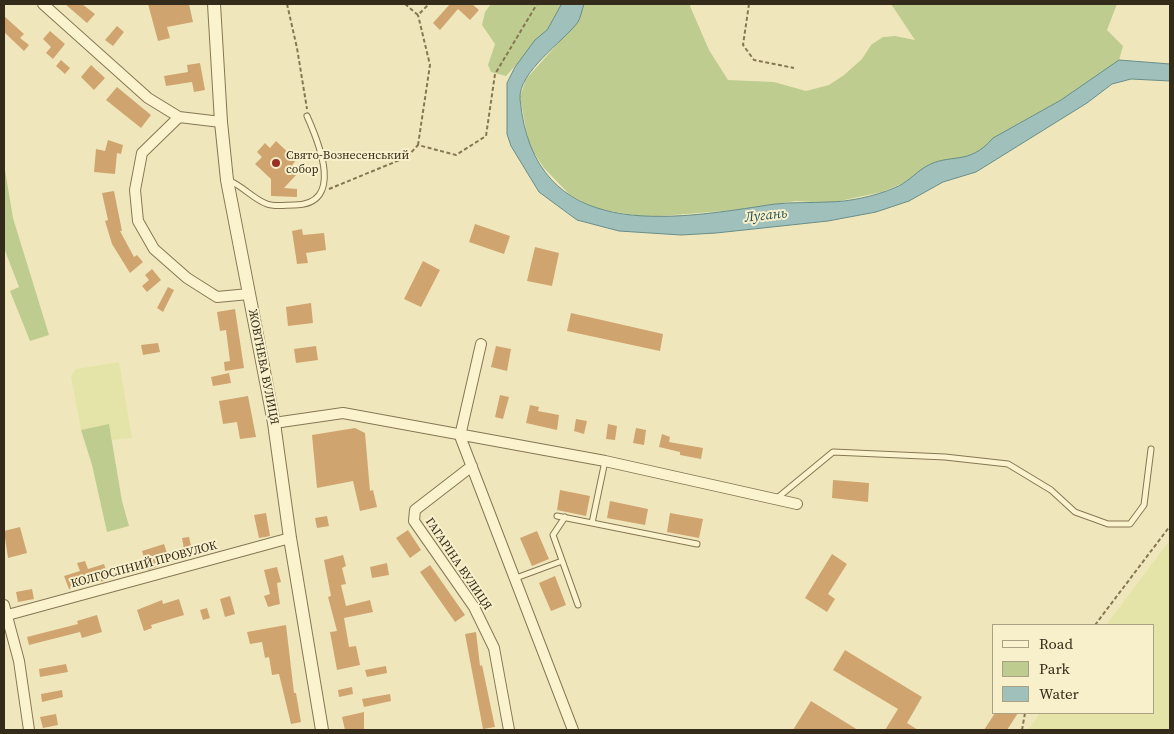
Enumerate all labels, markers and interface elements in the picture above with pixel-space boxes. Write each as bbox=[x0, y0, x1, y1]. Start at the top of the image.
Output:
place label: Свято-Вознесенський собор bbox=[286, 149, 409, 177]
marker: Свято-Вознесенський собор bbox=[270, 157, 282, 169]
water label: Лугань bbox=[744, 205, 788, 227]
street label: ЖОВТНЕВА ВУЛИЦЯ bbox=[245, 308, 281, 426]
street label: ГАГАРІНА ВУЛИЦЯ bbox=[422, 515, 494, 613]
street label: КОЛГОСПНИЙ ПРОВУЛОК bbox=[69, 539, 219, 591]
legend bbox=[992, 624, 1154, 714]
text: Road bbox=[1039, 633, 1073, 654]
text: Park bbox=[1039, 658, 1070, 679]
text: Water bbox=[1039, 683, 1079, 704]

